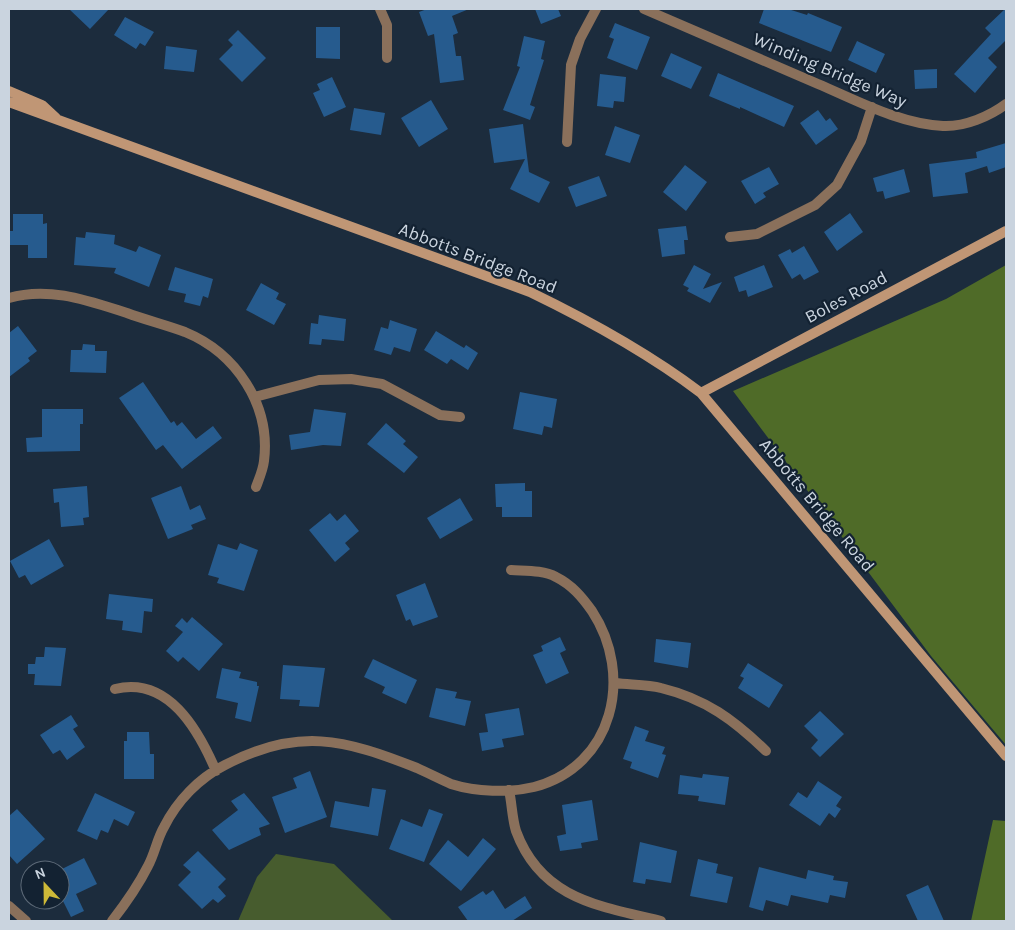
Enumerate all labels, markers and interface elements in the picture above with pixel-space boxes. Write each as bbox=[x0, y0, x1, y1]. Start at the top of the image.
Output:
street label: Winding Bridge Way bbox=[750, 28, 911, 113]
street label: Abbotts Bridge Road bbox=[396, 218, 560, 298]
street label: Boles Road bbox=[801, 266, 891, 328]
street label: Abbotts Bridge Road bbox=[755, 434, 879, 576]
north arrow bbox=[20, 860, 70, 910]
text: N bbox=[32, 864, 48, 883]

